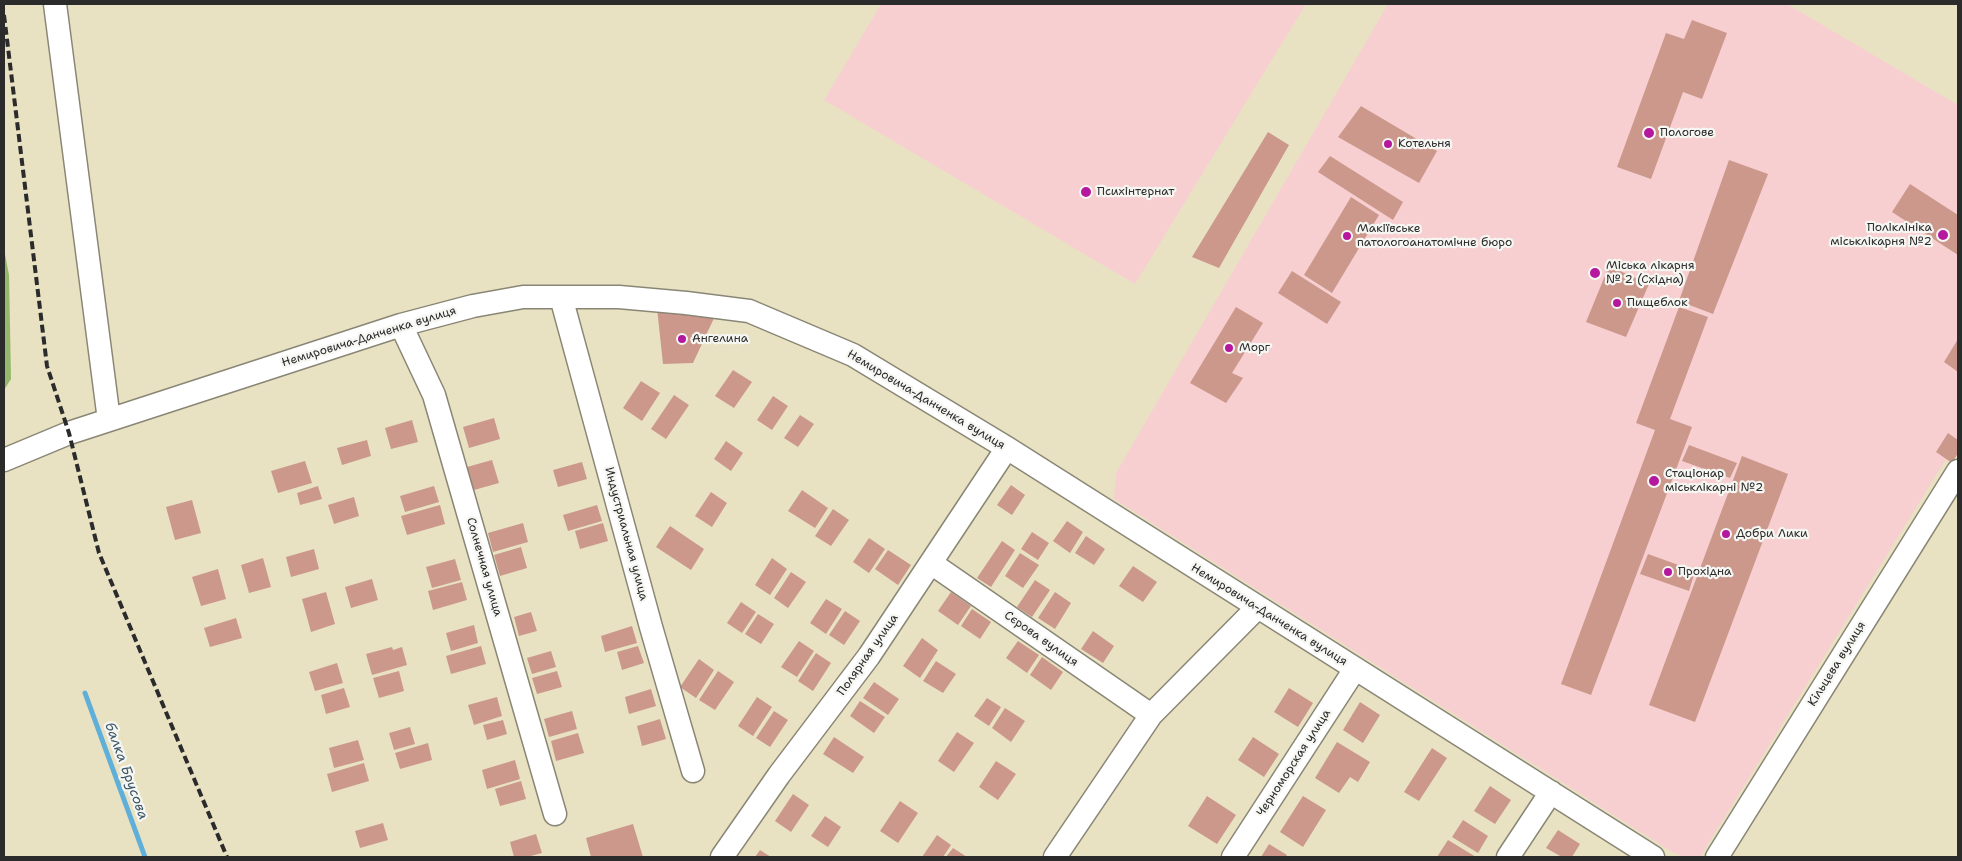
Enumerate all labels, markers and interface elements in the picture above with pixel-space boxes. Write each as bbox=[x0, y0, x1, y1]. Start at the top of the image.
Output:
marker: Пологове bbox=[1642, 126, 1656, 140]
place label: Пологове bbox=[1660, 126, 1714, 140]
place label: Котельня bbox=[1398, 137, 1451, 151]
marker: Котельня bbox=[1382, 138, 1394, 150]
marker: Психінтернат bbox=[1079, 185, 1093, 199]
place label: Психінтернат bbox=[1097, 185, 1174, 199]
place label: Поліклініка міськлікарня №2 bbox=[1830, 221, 1932, 249]
place label: Макіївське патологоанатомічне бюро bbox=[1357, 222, 1512, 250]
marker: Поліклініка міськлікарня №2 bbox=[1936, 228, 1950, 242]
marker: Макіївське патологоанатомічне бюро bbox=[1341, 230, 1353, 242]
place label: Міська лікарня № 2 (Східна) bbox=[1606, 259, 1695, 287]
marker: Міська лікарня № 2 (Східна) bbox=[1588, 266, 1602, 280]
place label: Пищеблок bbox=[1627, 296, 1688, 310]
marker: Пищеблок bbox=[1611, 297, 1623, 309]
street label: Немировича-Данченка вулиця bbox=[280, 304, 458, 370]
place label: Ангелина bbox=[692, 332, 748, 346]
marker: Ангелина bbox=[676, 333, 688, 345]
place label: Морг bbox=[1239, 341, 1270, 355]
marker: Морг bbox=[1223, 342, 1235, 354]
street label: Немировича-Данченка вулиця bbox=[844, 347, 1008, 453]
street label: Индустриальная улица bbox=[601, 466, 651, 602]
place label: Стаціонар міськлікарні №2 bbox=[1665, 467, 1764, 495]
marker: Стаціонар міськлікарні №2 bbox=[1647, 474, 1661, 488]
street label: Солнечная улица bbox=[463, 516, 505, 618]
place label: Добри Лики bbox=[1736, 527, 1808, 541]
marker: Добри Лики bbox=[1720, 528, 1732, 540]
street label: Немировича-Данченка вулиця bbox=[1188, 561, 1350, 669]
place label: Прохідна bbox=[1678, 565, 1731, 579]
marker: Прохідна bbox=[1662, 566, 1674, 578]
street label: Сєрова вулиця bbox=[1001, 608, 1081, 670]
street label: Полярная улица bbox=[834, 611, 902, 699]
street label: Кільцева вулиця bbox=[1805, 619, 1869, 709]
street label: Черноморская улица bbox=[1254, 707, 1334, 819]
water label: балка Брусова bbox=[101, 720, 151, 822]

